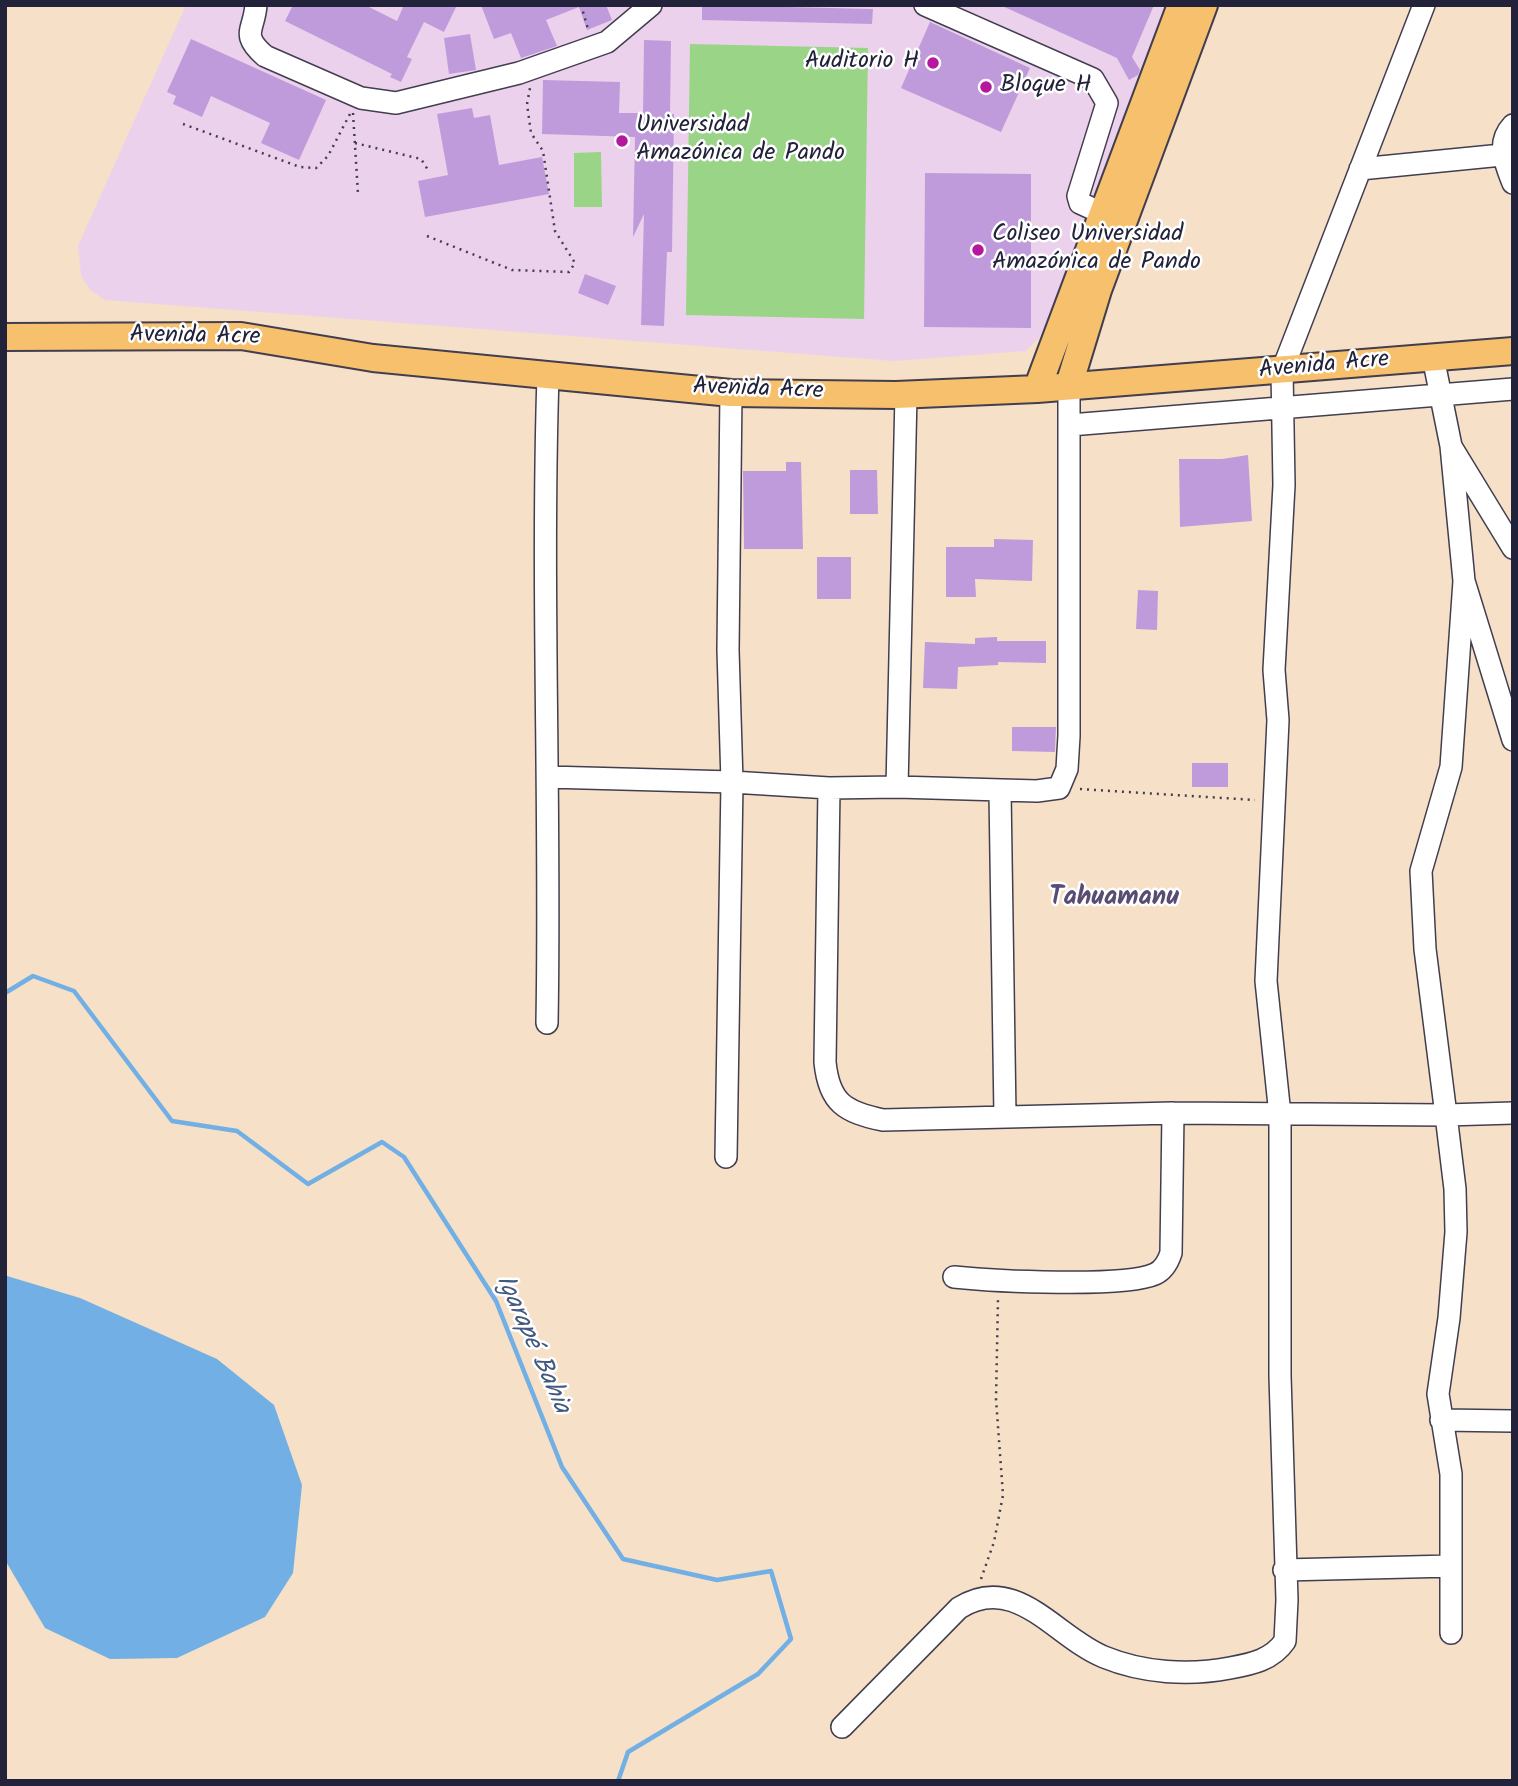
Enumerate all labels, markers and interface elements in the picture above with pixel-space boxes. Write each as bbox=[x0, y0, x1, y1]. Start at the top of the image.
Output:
place label: Auditorio H bbox=[805, 49, 919, 77]
marker: Auditorio H bbox=[925, 55, 941, 71]
place label: Bloque H bbox=[1000, 73, 1091, 101]
marker: Bloque H bbox=[978, 79, 994, 95]
place label: Universidad Amazónica de Pando bbox=[636, 113, 845, 169]
marker: Universidad Amazónica de Pando bbox=[614, 133, 630, 149]
place label: Coliseo Universidad Amazónica de Pando bbox=[992, 222, 1201, 278]
marker: Coliseo Universidad Amazónica de Pando bbox=[970, 242, 986, 258]
street label: Avenida Acre bbox=[129, 322, 261, 354]
street label: Avenida Acre bbox=[1258, 347, 1390, 387]
street label: Avenida Acre bbox=[692, 374, 824, 408]
district label: Tahuamanu bbox=[1049, 884, 1179, 916]
water label: Igarapé Bahia bbox=[487, 1271, 575, 1419]

